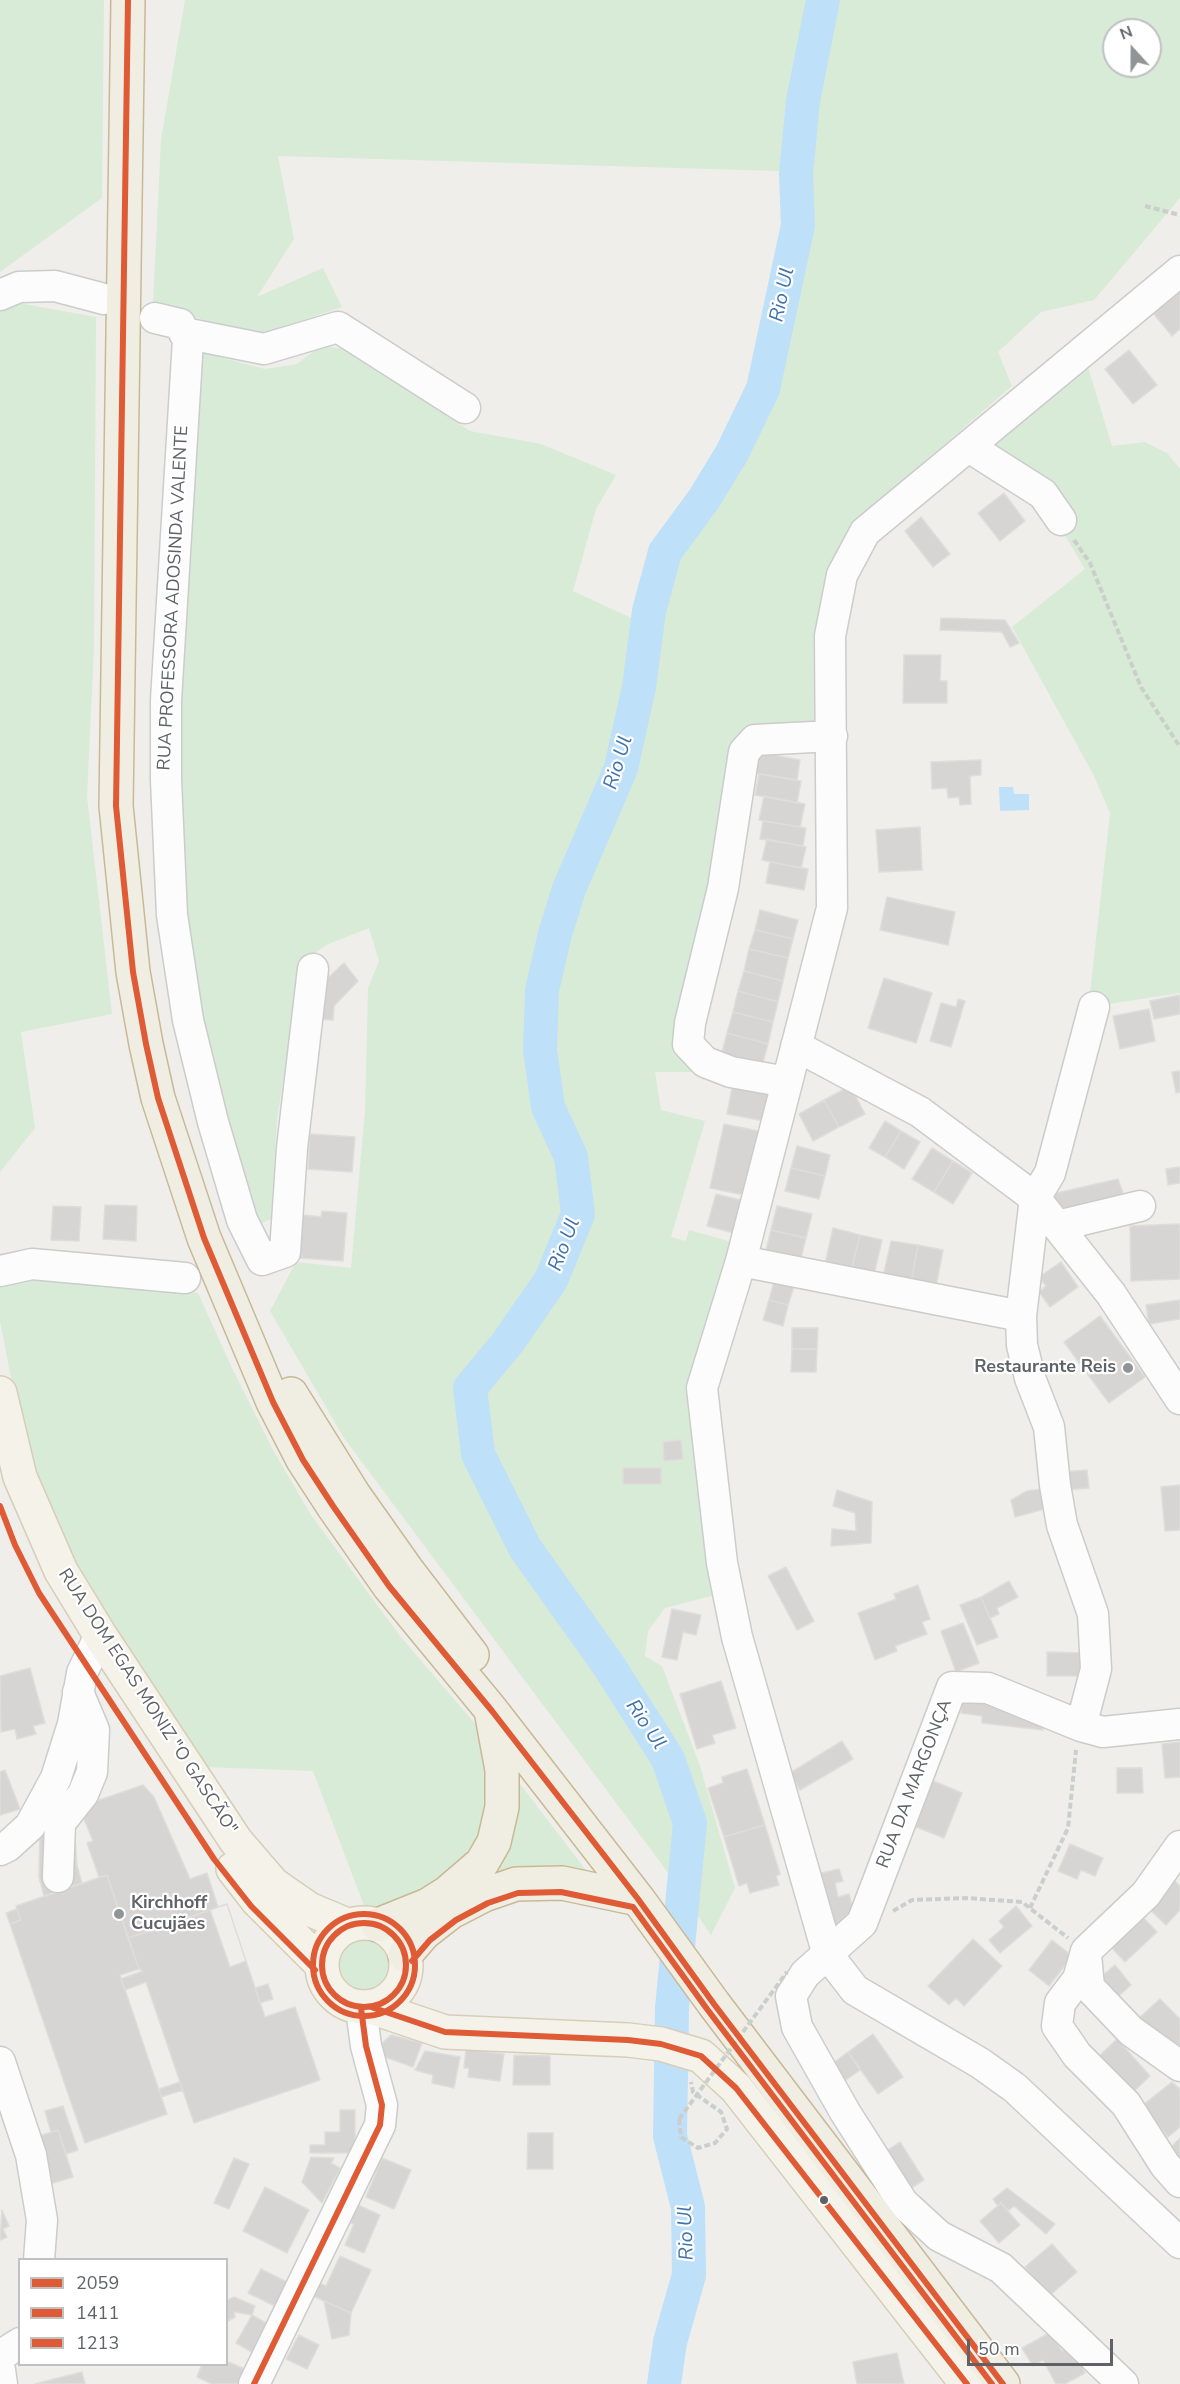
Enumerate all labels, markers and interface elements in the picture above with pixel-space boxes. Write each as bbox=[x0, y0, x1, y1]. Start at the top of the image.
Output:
north arrow bbox=[1102, 18, 1162, 78]
text: N bbox=[1117, 21, 1136, 45]
water label: Rio Ul bbox=[766, 266, 800, 324]
street label: RUA PROFESSORA ADOSINDA VALENTE bbox=[154, 425, 194, 771]
water label: Rio Ul bbox=[600, 733, 638, 793]
water label: Rio Ul bbox=[544, 1215, 586, 1275]
place label: Restaurante Reis bbox=[974, 1357, 1116, 1379]
marker: Restaurante Reis bbox=[1121, 1361, 1135, 1375]
street label: RUA DOM EGAS MONIZ "O GASCÃO" bbox=[53, 1565, 241, 1839]
water label: Rio Ul bbox=[620, 1696, 670, 1754]
street label: RUA DA MARGONÇA bbox=[873, 1696, 957, 1872]
place label: Kirchhoff Cucujães bbox=[131, 1893, 207, 1936]
marker: Kirchhoff Cucujães bbox=[112, 1907, 126, 1921]
unlabelled marker bbox=[818, 2194, 830, 2206]
water label: Rio Ul bbox=[674, 2205, 700, 2261]
legend bbox=[18, 2258, 228, 2366]
text: 2059 bbox=[76, 2271, 119, 2295]
text: 1411 bbox=[76, 2301, 119, 2325]
scale bar bbox=[970, 2327, 1116, 2365]
text: 1213 bbox=[76, 2331, 119, 2355]
text: 50 m bbox=[978, 2337, 1020, 2361]

